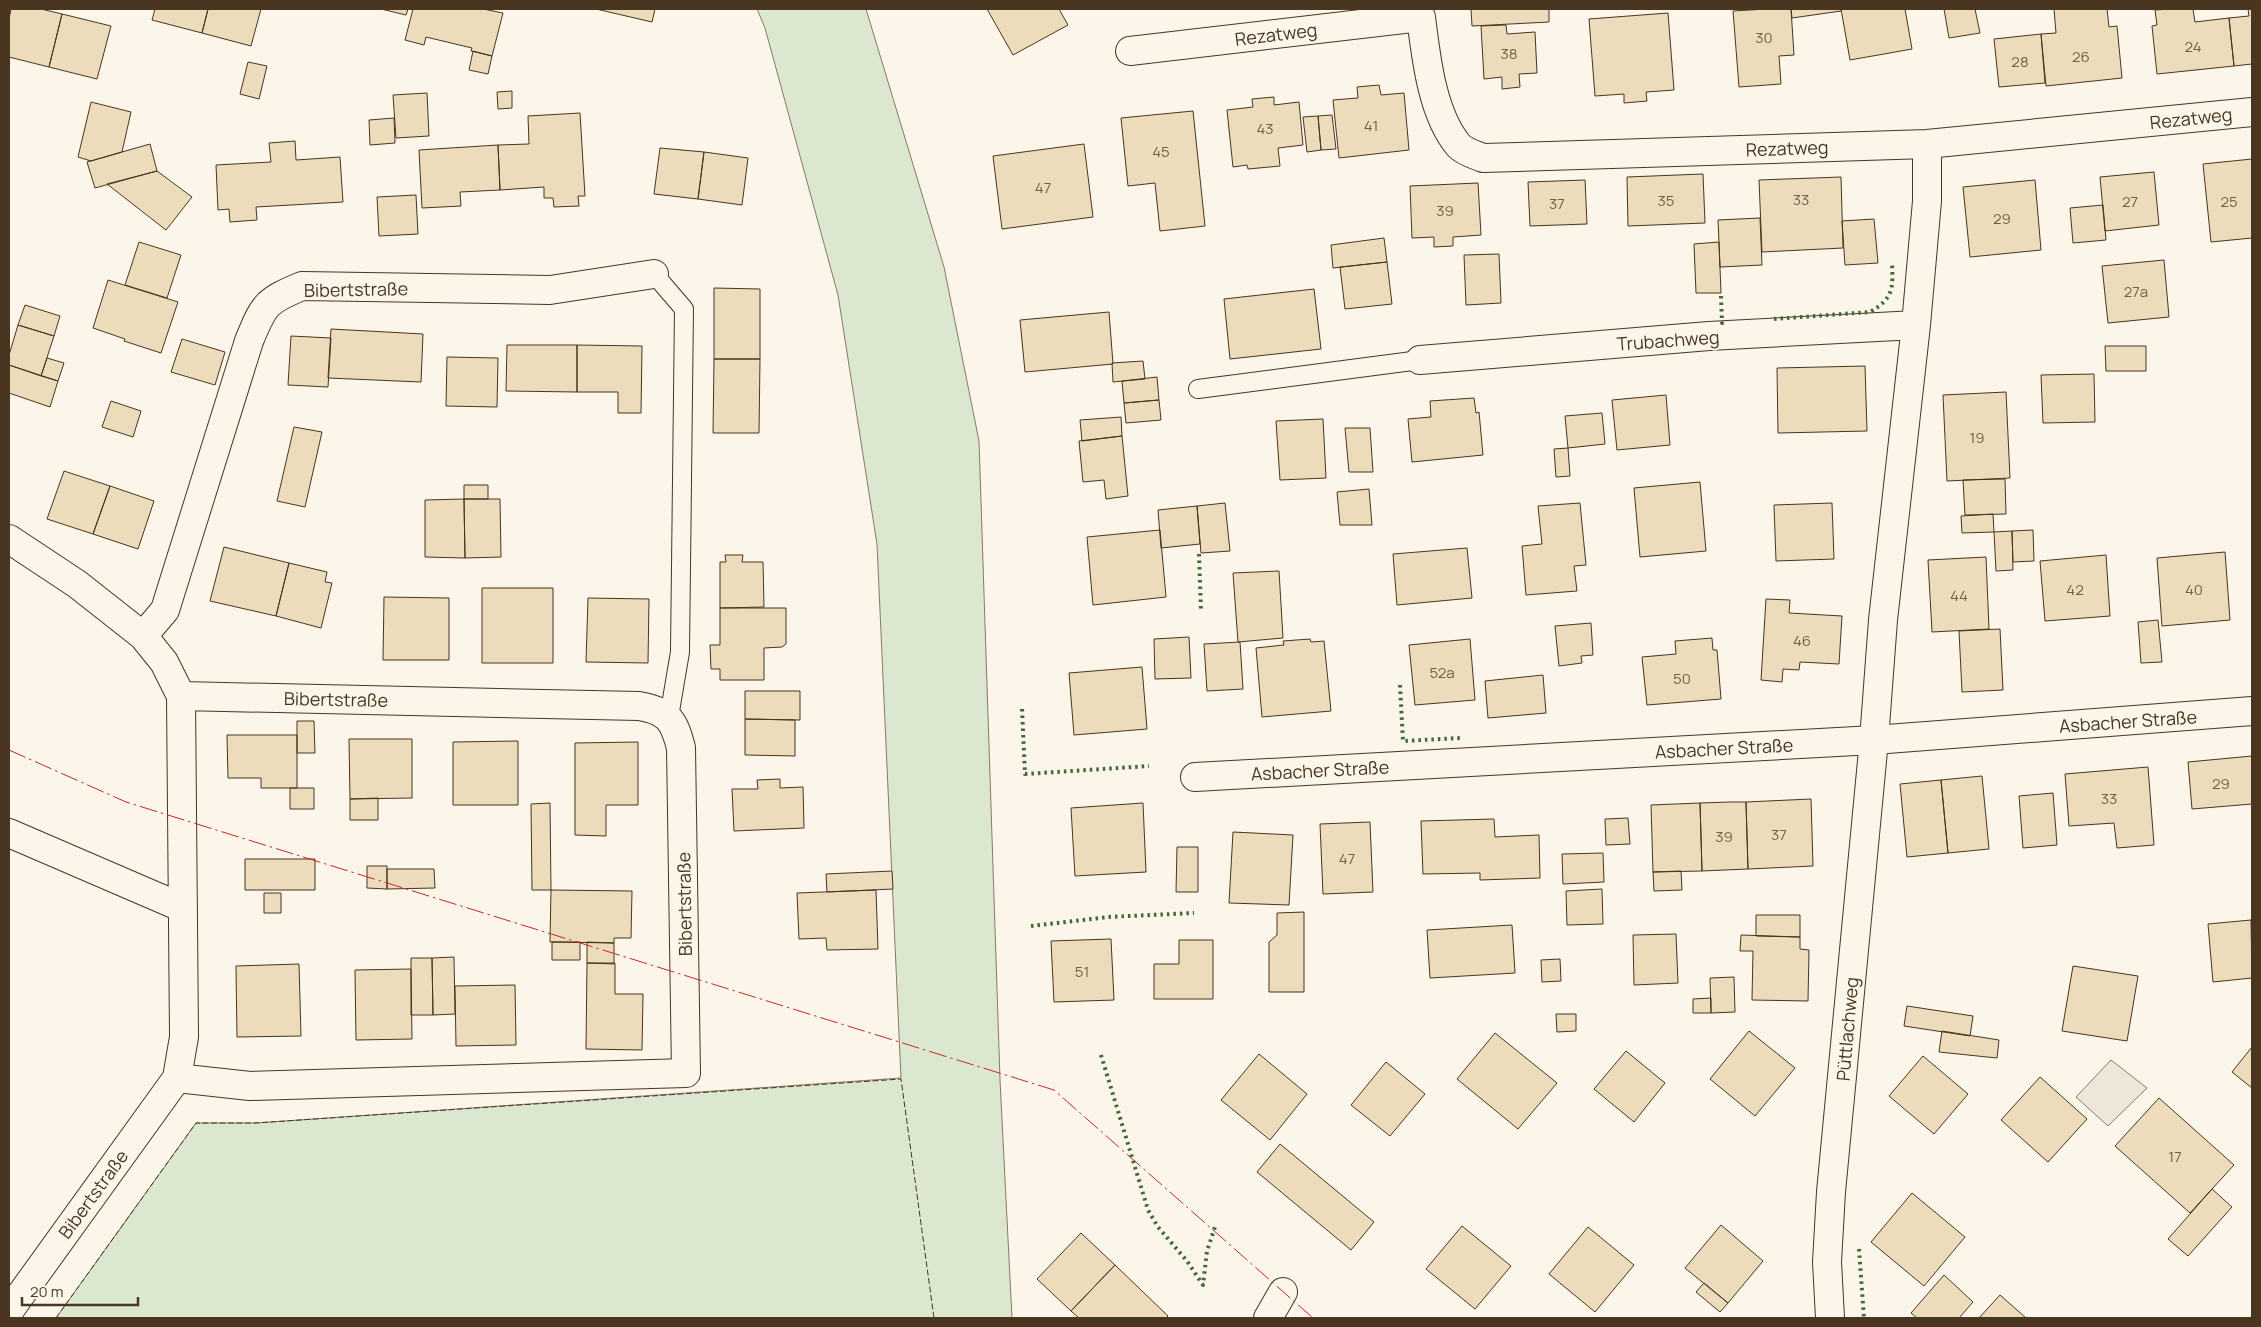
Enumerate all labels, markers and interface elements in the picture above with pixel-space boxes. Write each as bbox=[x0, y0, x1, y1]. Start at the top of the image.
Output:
street label: Rezatweg bbox=[1233, 17, 1319, 51]
house number: 30 bbox=[1755, 27, 1773, 48]
house number: 24 bbox=[2184, 36, 2202, 57]
house number: 38 bbox=[1500, 43, 1518, 64]
house number: 26 bbox=[2072, 46, 2090, 67]
house number: 28 bbox=[2011, 51, 2029, 72]
street label: Rezatweg bbox=[2149, 102, 2233, 134]
house number: 41 bbox=[1364, 115, 1378, 136]
house number: 43 bbox=[1256, 118, 1274, 139]
street label: Rezatweg bbox=[1745, 135, 1829, 161]
house number: 45 bbox=[1152, 141, 1170, 162]
house number: 47 bbox=[1035, 177, 1051, 198]
house number: 33 bbox=[1793, 189, 1809, 210]
house number: 35 bbox=[1658, 190, 1674, 211]
house number: 27 bbox=[2122, 191, 2138, 212]
house number: 25 bbox=[2220, 191, 2238, 212]
house number: 37 bbox=[1549, 193, 1565, 214]
house number: 39 bbox=[1436, 200, 1454, 221]
house number: 29 bbox=[1993, 208, 2011, 229]
street label: Bibertstraße bbox=[304, 276, 408, 302]
house number: 27a bbox=[2124, 281, 2148, 302]
street label: Trubachweg bbox=[1616, 324, 1720, 356]
house number: 19 bbox=[1969, 427, 1985, 448]
house number: 42 bbox=[2066, 579, 2084, 600]
house number: 40 bbox=[2185, 579, 2203, 600]
house number: 44 bbox=[1950, 585, 1968, 606]
house number: 46 bbox=[1793, 630, 1811, 651]
house number: 52a bbox=[1429, 662, 1455, 683]
house number: 50 bbox=[1673, 668, 1691, 689]
street label: Bibertstraße bbox=[284, 686, 388, 712]
street label: Asbacher Straße bbox=[2058, 704, 2198, 738]
street label: Asbacher Straße bbox=[1654, 732, 1794, 764]
street label: Asbacher Straße bbox=[1250, 754, 1390, 786]
house number: 29 bbox=[2212, 773, 2230, 794]
house number: 33 bbox=[2101, 788, 2117, 809]
house number: 37 bbox=[1771, 824, 1787, 845]
house number: 39 bbox=[1715, 826, 1733, 847]
house number: 47 bbox=[1339, 848, 1355, 869]
street label: Bibertstraße bbox=[671, 852, 697, 956]
house number: 51 bbox=[1075, 961, 1089, 982]
street label: Püttlachweg bbox=[1830, 976, 1864, 1082]
street label: Bibertstraße bbox=[53, 1145, 133, 1243]
house number: 17 bbox=[2168, 1146, 2182, 1167]
scale bar bbox=[22, 1274, 139, 1306]
text: 20 m bbox=[30, 1281, 63, 1302]

